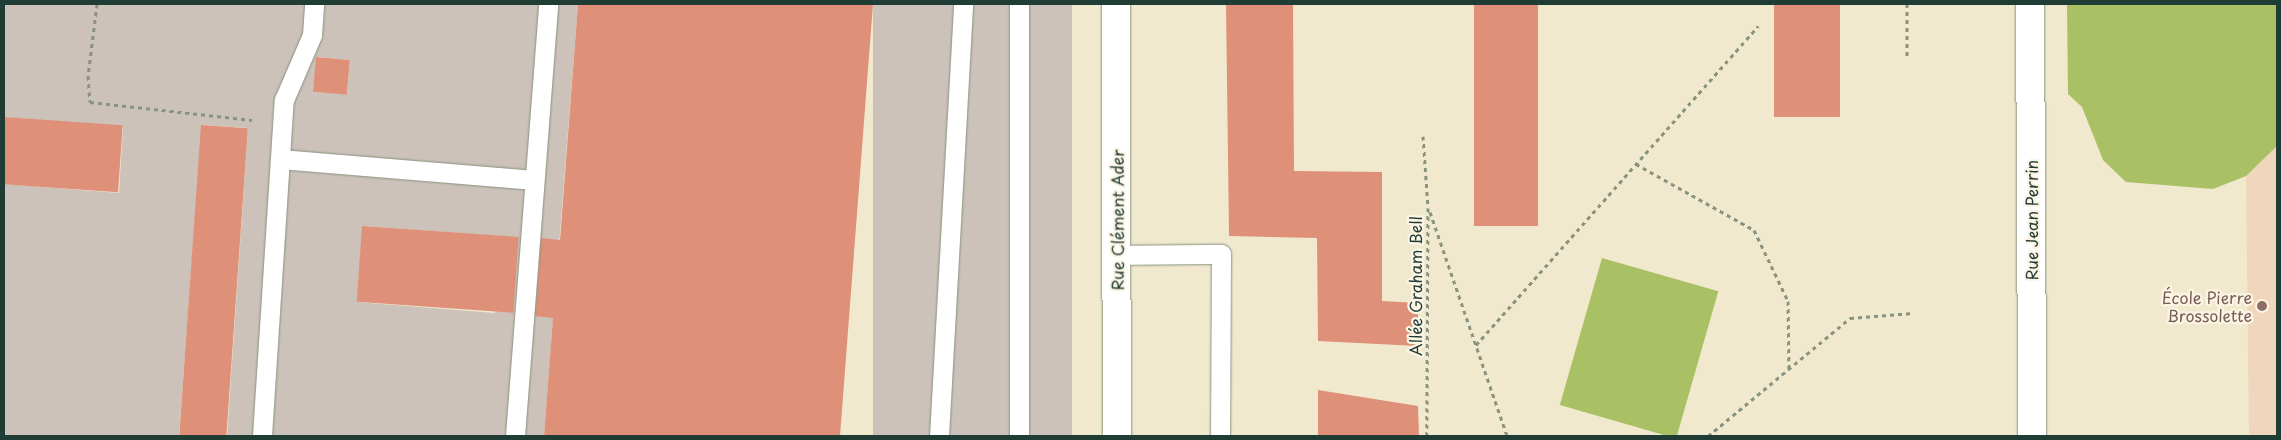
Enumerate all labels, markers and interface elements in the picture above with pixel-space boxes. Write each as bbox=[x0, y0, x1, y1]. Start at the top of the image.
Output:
street label: Rue Clément Ader bbox=[1107, 149, 1127, 291]
street label: Rue Jean Perrin bbox=[2021, 158, 2041, 282]
street label: Allée Graham Bell bbox=[1405, 215, 1425, 357]
place label: École Pierre Brossolette bbox=[2161, 287, 2252, 325]
marker: École Pierre Brossolette bbox=[2256, 300, 2268, 312]

